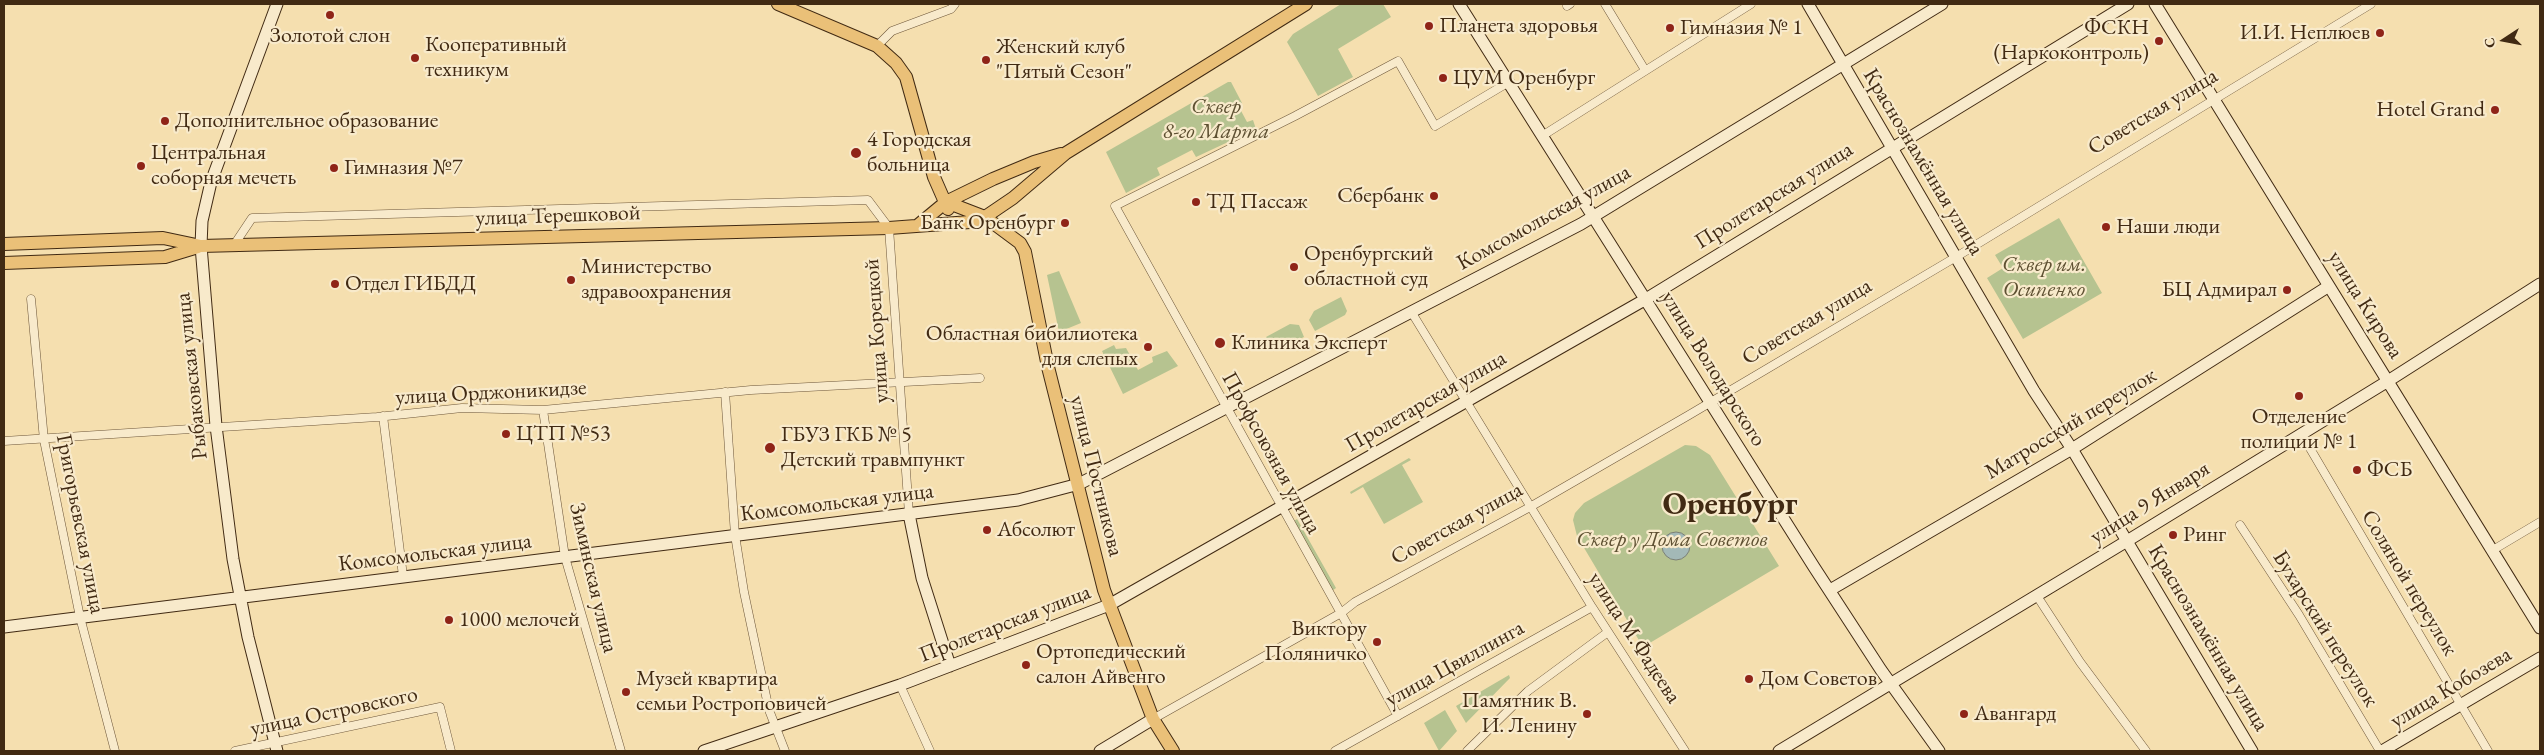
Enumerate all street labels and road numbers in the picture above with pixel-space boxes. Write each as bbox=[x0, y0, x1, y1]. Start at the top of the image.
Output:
street label: Советская улица bbox=[2083, 63, 2223, 161]
street label: Краснознамённая улица bbox=[1857, 64, 1989, 260]
street label: Пролетарская улица bbox=[1690, 137, 1858, 255]
street label: Комсомольская улица bbox=[1453, 159, 1635, 277]
street label: улица Терешковой bbox=[475, 200, 641, 232]
street label: улица Кирова bbox=[2321, 246, 2409, 364]
street label: улица Корецкой bbox=[859, 258, 895, 404]
street label: Советская улица bbox=[1737, 273, 1877, 371]
street label: улица Володарского bbox=[1655, 286, 1771, 452]
street label: Рыбаковская улица bbox=[170, 291, 214, 461]
street label: Пролетарская улица bbox=[1341, 345, 1511, 459]
street label: Матросский переулок bbox=[1980, 362, 2162, 486]
street label: Профсоюзная улица bbox=[1216, 367, 1326, 539]
street label: улица Орджоникидзе bbox=[395, 375, 587, 411]
street label: улица Постникова bbox=[1063, 393, 1129, 559]
street label: Григорьевская улица bbox=[50, 432, 110, 616]
street label: улица 9 Января bbox=[2085, 456, 2215, 550]
street label: Советская улица bbox=[1386, 477, 1528, 571]
street label: Комсомольская улица bbox=[739, 478, 935, 528]
street label: Зиминская улица bbox=[563, 501, 623, 655]
street label: Соляной переулок bbox=[2355, 505, 2463, 661]
street label: Комсомольская улица bbox=[337, 528, 533, 578]
street label: Краснознамённая улица bbox=[2142, 540, 2274, 736]
street label: Бухарский переулок bbox=[2266, 546, 2384, 712]
street label: улица М.Фадеева bbox=[1582, 567, 1686, 709]
street label: Пролетарская улица bbox=[916, 579, 1094, 669]
street label: улица Цвиллинга bbox=[1381, 615, 1529, 713]
street label: улица Кобозева bbox=[2386, 641, 2516, 735]
street label: улица Островского bbox=[248, 681, 420, 743]

